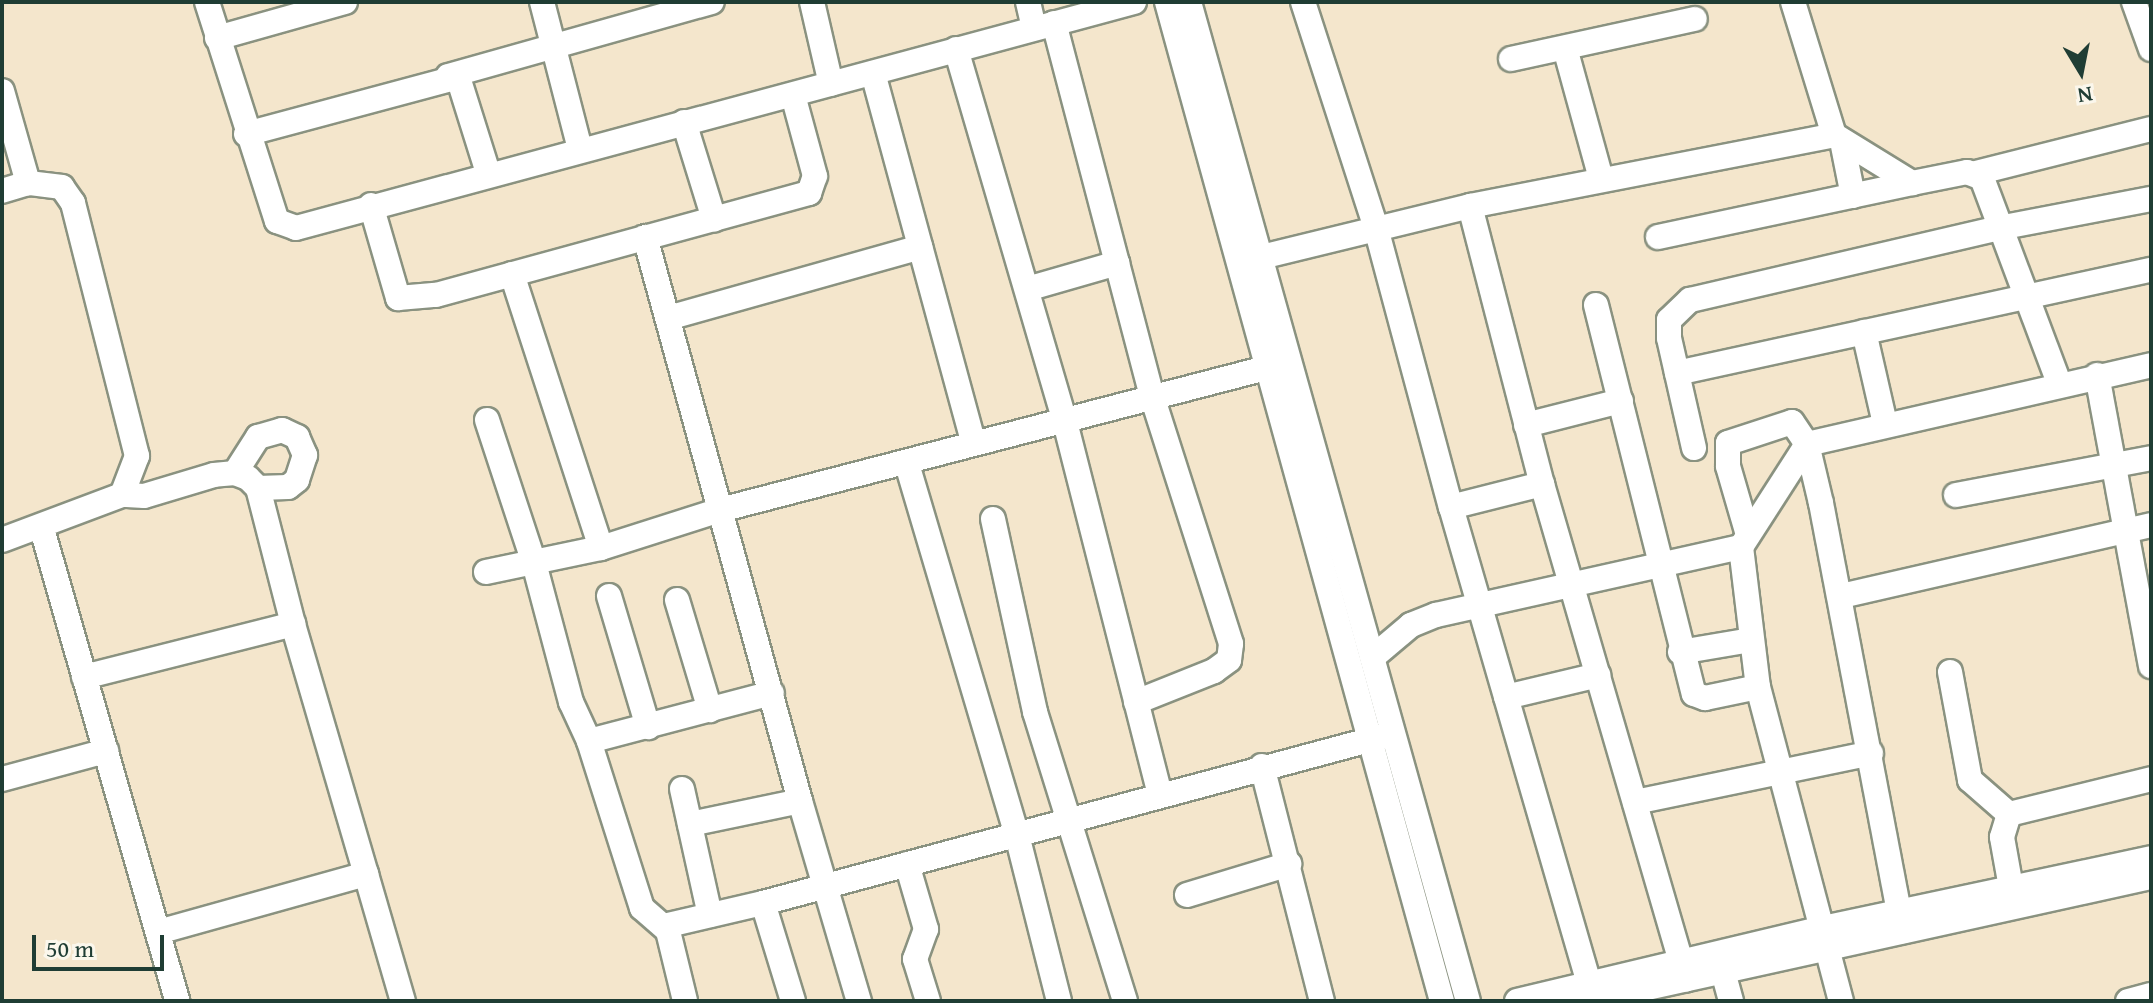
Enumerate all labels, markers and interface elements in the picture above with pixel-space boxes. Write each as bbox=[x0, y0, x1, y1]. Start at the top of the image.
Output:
north arrow bbox=[2041, 32, 2121, 112]
text: N bbox=[2075, 79, 2095, 113]
scale bar bbox=[36, 919, 168, 969]
text: 50 m bbox=[46, 931, 94, 966]

